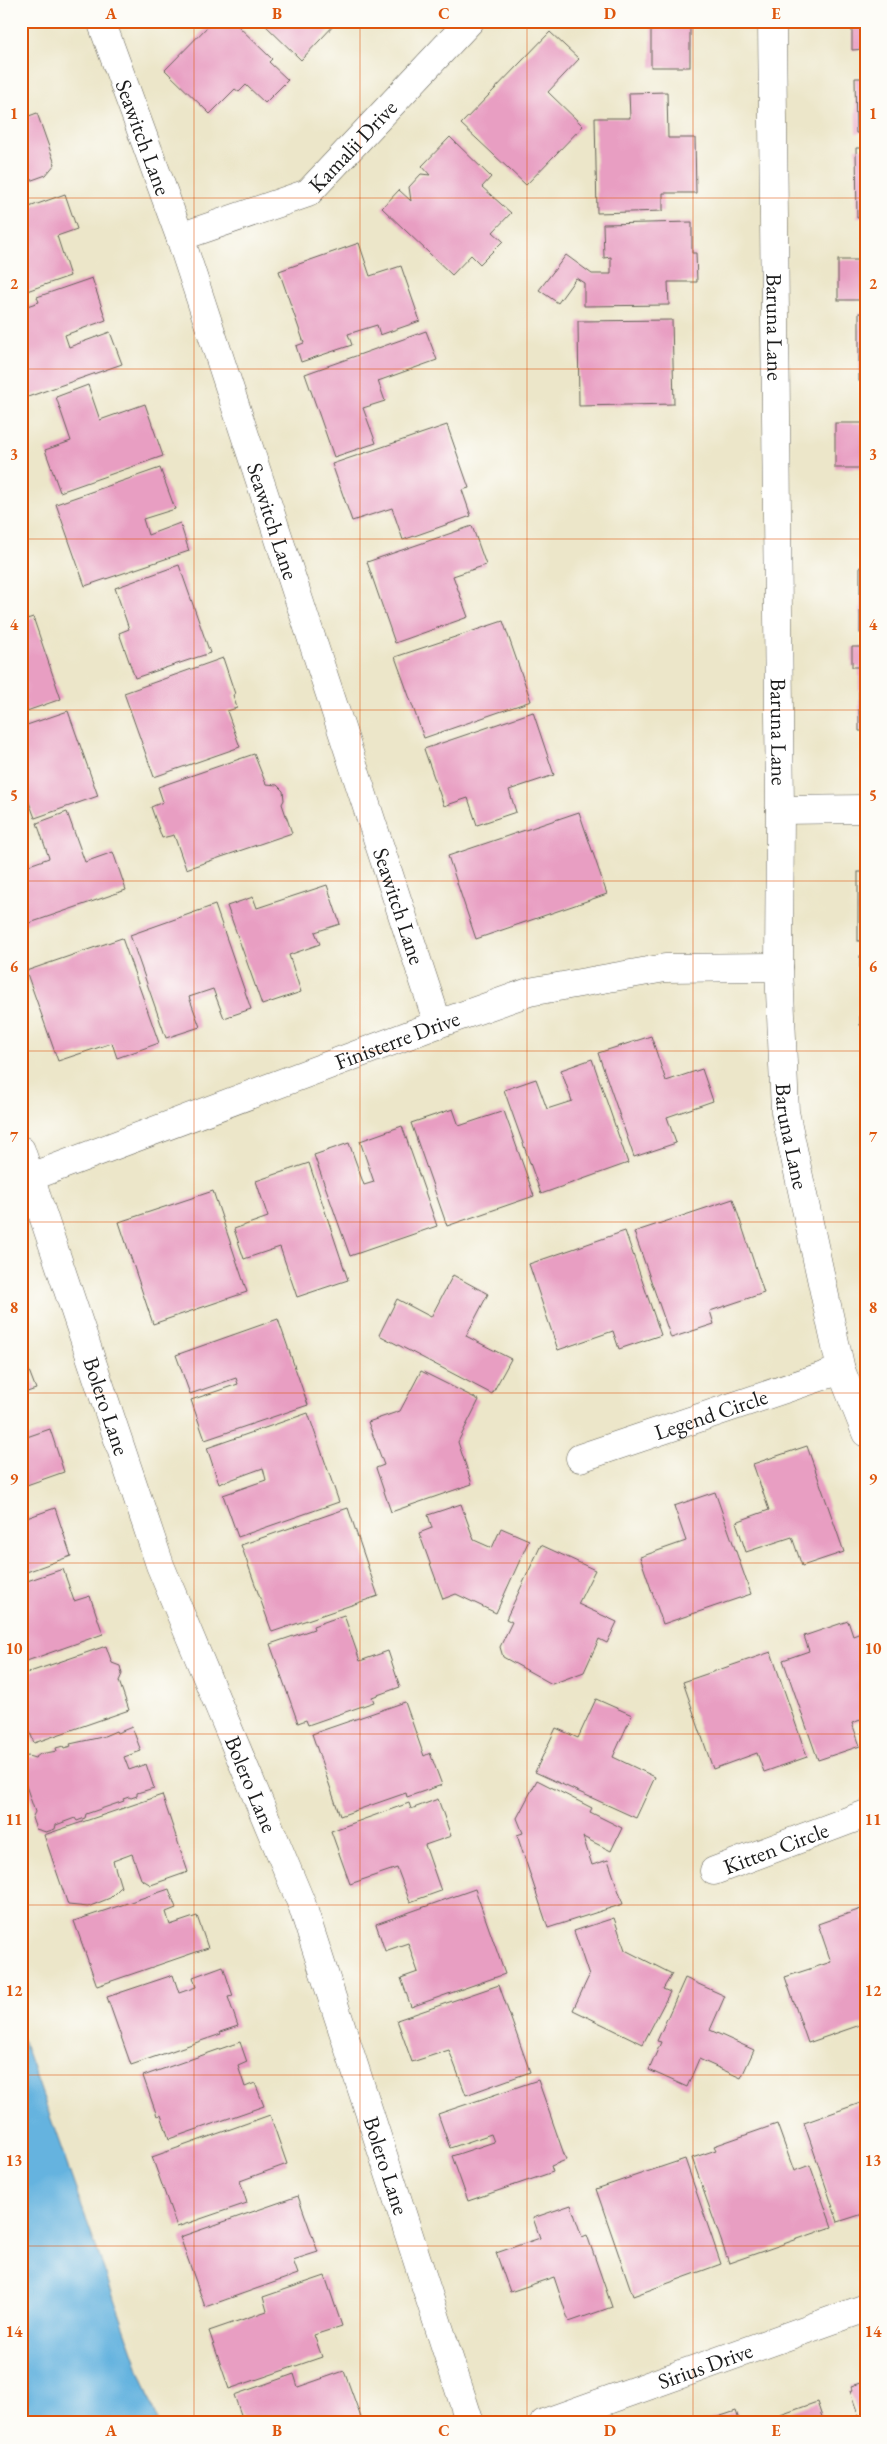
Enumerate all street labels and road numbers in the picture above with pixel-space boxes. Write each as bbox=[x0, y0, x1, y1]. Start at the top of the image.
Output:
street label: Seawitch Lane bbox=[109, 76, 178, 200]
street label: Kamalii Drive bbox=[302, 93, 403, 199]
street label: Baruna Lane bbox=[760, 273, 790, 381]
street label: Seawitch Lane bbox=[240, 459, 306, 584]
street label: Baruna Lane bbox=[764, 678, 794, 786]
street label: Seawitch Lane bbox=[367, 844, 432, 968]
street label: Finisterre Drive bbox=[331, 1003, 464, 1076]
street label: Baruna Lane bbox=[769, 1083, 816, 1192]
street label: Bolero Lane bbox=[77, 1353, 137, 1459]
street label: Legend Circle bbox=[650, 1381, 772, 1447]
street label: Bolero Lane bbox=[218, 1731, 285, 1837]
street label: Kitten Circle bbox=[719, 1815, 833, 1881]
street label: Bolero Lane bbox=[357, 2113, 416, 2219]
street label: Sirius Drive bbox=[654, 2335, 757, 2396]

